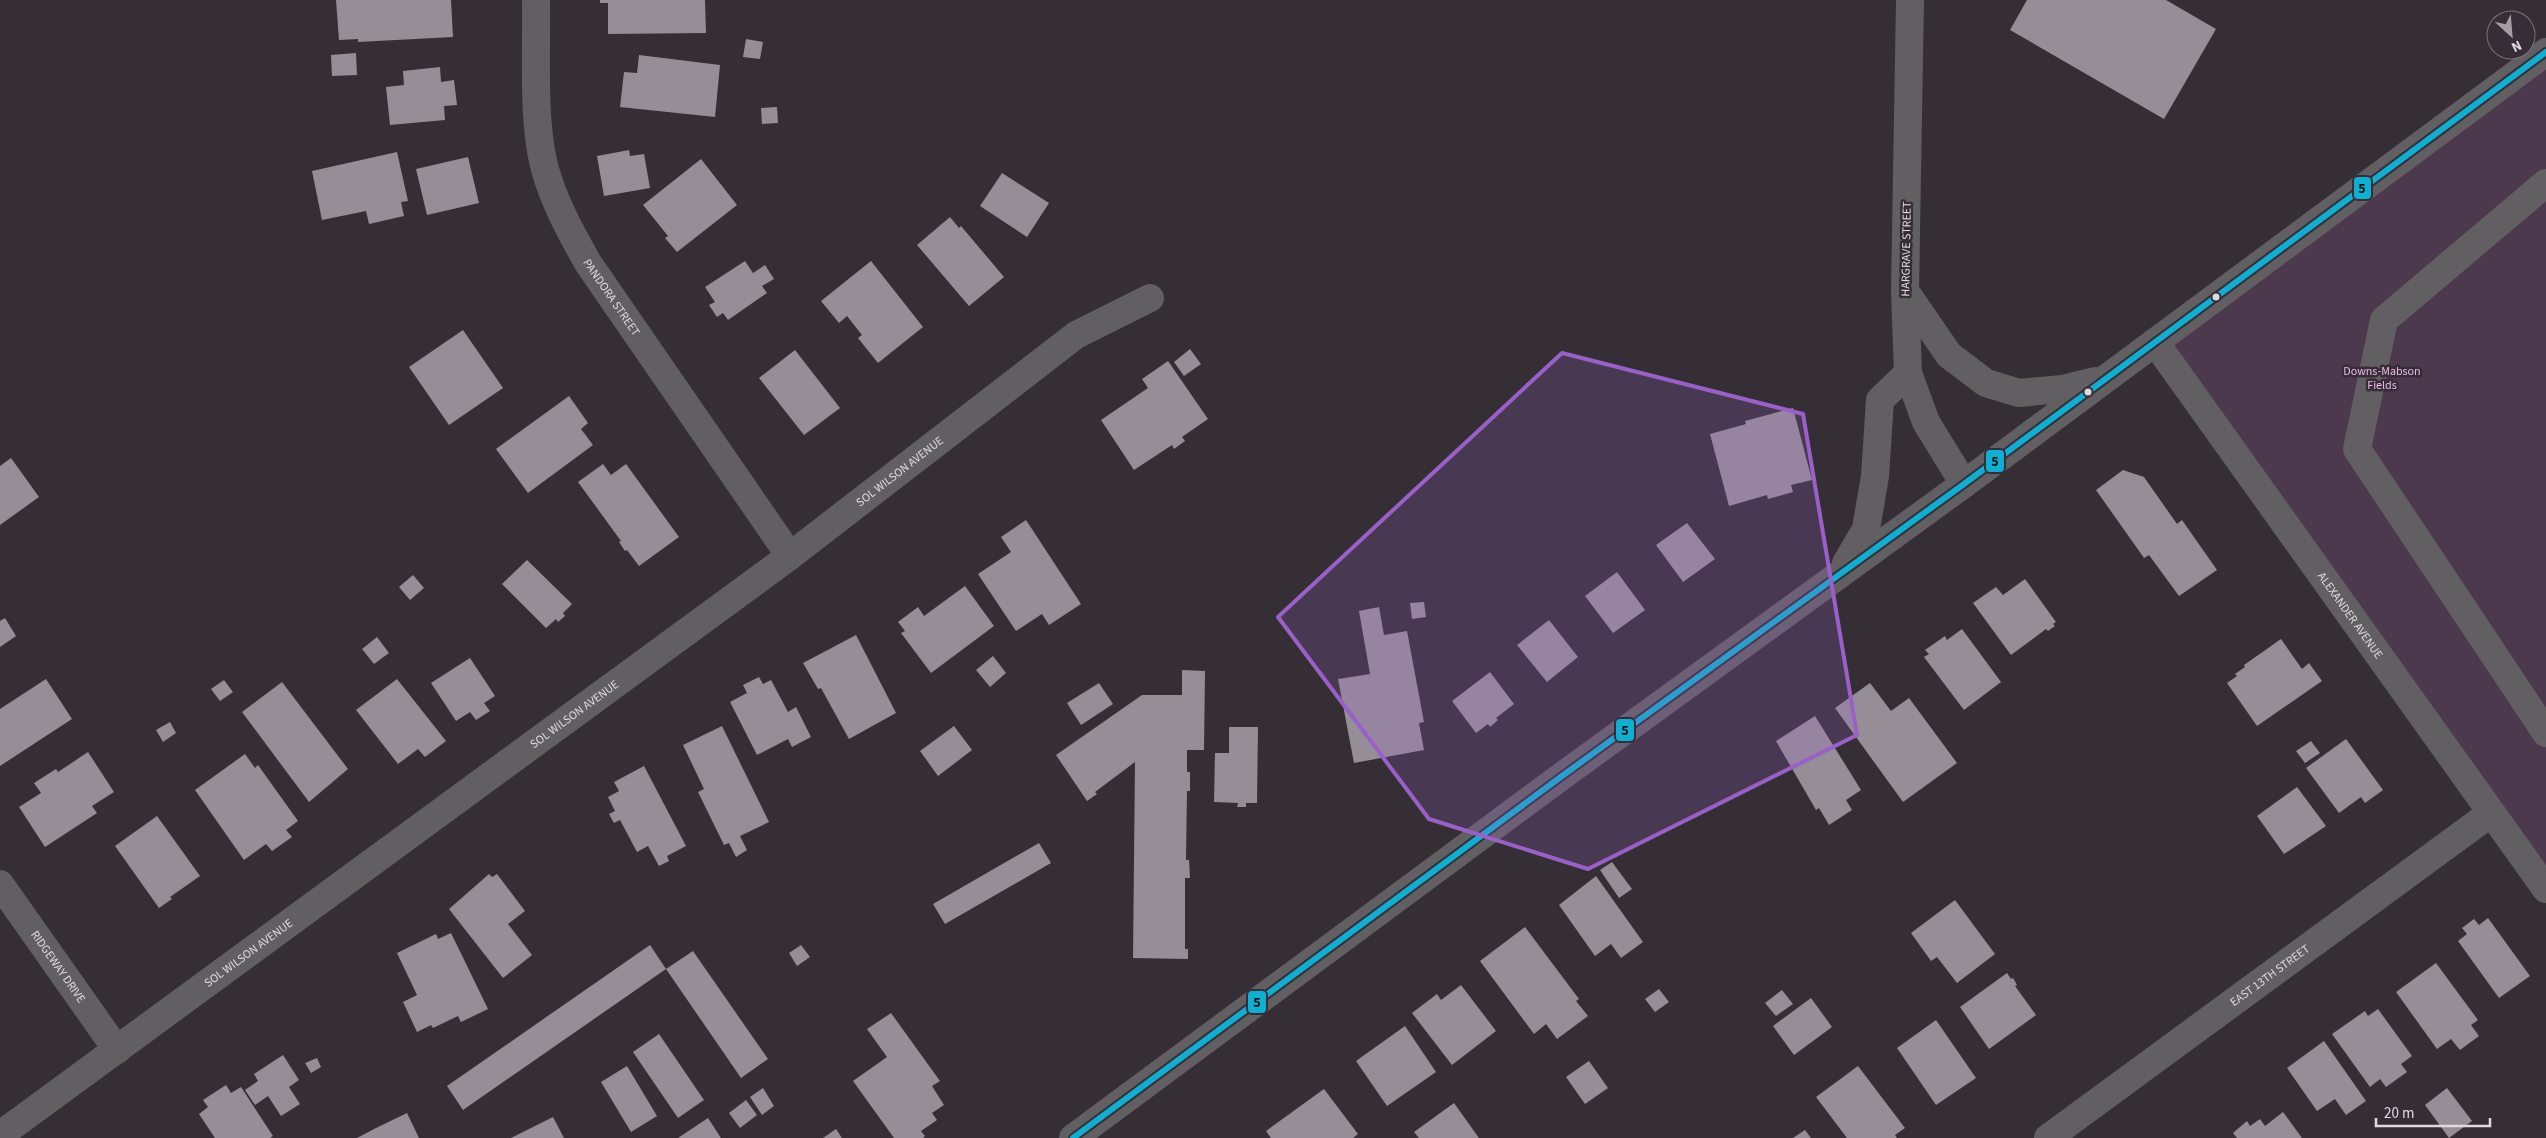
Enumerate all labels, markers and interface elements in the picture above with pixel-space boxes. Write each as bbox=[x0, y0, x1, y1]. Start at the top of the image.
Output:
north arrow bbox=[2486, 10, 2536, 60]
text: N bbox=[2508, 35, 2525, 57]
line badge: 5 bbox=[2353, 176, 2372, 200]
text: 5 bbox=[2358, 179, 2366, 199]
street label: HARGRAVE STREET bbox=[1897, 201, 1916, 297]
street label: PANDORA STREET bbox=[578, 256, 644, 340]
unlabelled marker bbox=[2211, 292, 2221, 302]
park label: Downs-Mabson Fields bbox=[2343, 363, 2421, 394]
unlabelled marker bbox=[2083, 387, 2093, 397]
street label: SOL WILSON AVENUE bbox=[853, 433, 947, 511]
line badge: 5 bbox=[1985, 449, 2005, 473]
text: 5 bbox=[1991, 452, 1999, 472]
street label: ALEXANDER AVENUE bbox=[2313, 569, 2387, 662]
street label: SOL WILSON AVENUE bbox=[527, 676, 622, 753]
line badge: 5 bbox=[1615, 718, 1635, 742]
text: 5 bbox=[1621, 721, 1629, 741]
street label: SOL WILSON AVENUE bbox=[201, 915, 297, 992]
street label: RIDGEWAY DRIVE bbox=[26, 927, 89, 1006]
street label: EAST 13TH STREET bbox=[2227, 940, 2314, 1011]
line badge: 5 bbox=[1247, 990, 1267, 1014]
text: 5 bbox=[1253, 993, 1261, 1013]
scale bar bbox=[2376, 1096, 2490, 1128]
text: 20 m bbox=[2384, 1103, 2414, 1124]

